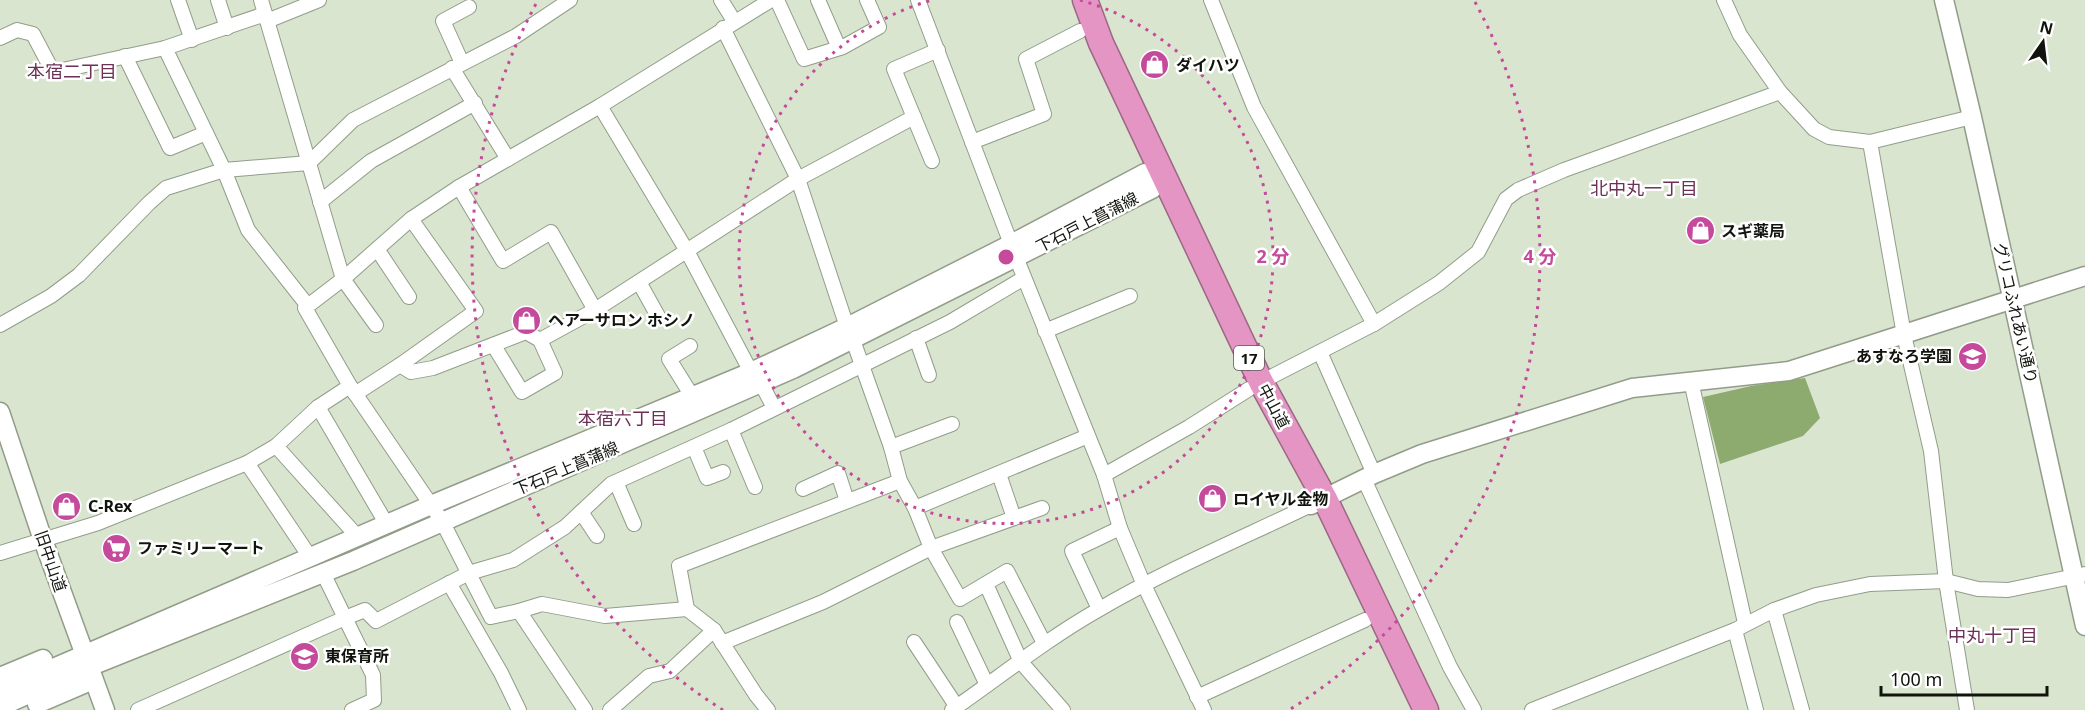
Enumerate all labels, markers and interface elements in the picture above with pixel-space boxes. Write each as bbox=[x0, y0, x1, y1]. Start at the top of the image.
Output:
north arrow bbox=[2013, 12, 2073, 72]
text: N bbox=[2038, 15, 2056, 40]
shop icon: ダイハツ bbox=[1139, 49, 1171, 81]
place label: ダイハツ bbox=[1176, 54, 1240, 76]
district label: 本宿二丁目 bbox=[27, 59, 117, 83]
district label: 北中丸一丁目 bbox=[1590, 176, 1698, 200]
street label: 下石戸上菖蒲線 bbox=[1032, 187, 1142, 257]
shop icon: スギ薬局 bbox=[1684, 215, 1716, 247]
place label: スギ薬局 bbox=[1721, 220, 1785, 242]
street label: グリコふれあい通り bbox=[1989, 240, 2043, 386]
text: 2 分 bbox=[1257, 244, 1289, 268]
text: 4 分 bbox=[1524, 244, 1556, 268]
centre of rings bbox=[996, 247, 1016, 267]
shop icon: ヘアーサロン ホシノ bbox=[511, 304, 543, 336]
place label: ヘアーサロン ホシノ bbox=[548, 309, 695, 331]
school or university icon: あすなろ学園 bbox=[1957, 340, 1989, 372]
place label: あすなろ学園 bbox=[1856, 345, 1952, 367]
road number: 17 bbox=[1234, 346, 1264, 370]
street label: 中山道 bbox=[1253, 380, 1295, 432]
district label: 本宿六丁目 bbox=[578, 406, 668, 430]
street label: 下石戸上菖蒲線 bbox=[510, 436, 622, 500]
shop icon: ロイヤル金物 bbox=[1196, 483, 1228, 515]
place label: ロイヤル金物 bbox=[1233, 488, 1329, 510]
shop icon: C-Rex bbox=[51, 490, 83, 522]
place label: C-Rex bbox=[88, 495, 133, 517]
street label: 旧中山道 bbox=[30, 527, 72, 595]
supermarket icon: ファミリーマート bbox=[100, 532, 132, 564]
place label: ファミリーマート bbox=[137, 537, 265, 559]
district label: 中丸十丁目 bbox=[1948, 623, 2038, 647]
school or university icon: 東保育所 bbox=[288, 640, 320, 672]
place label: 東保育所 bbox=[325, 645, 389, 667]
scale bar bbox=[1881, 659, 2048, 697]
text: 100 m bbox=[1890, 667, 1942, 691]

